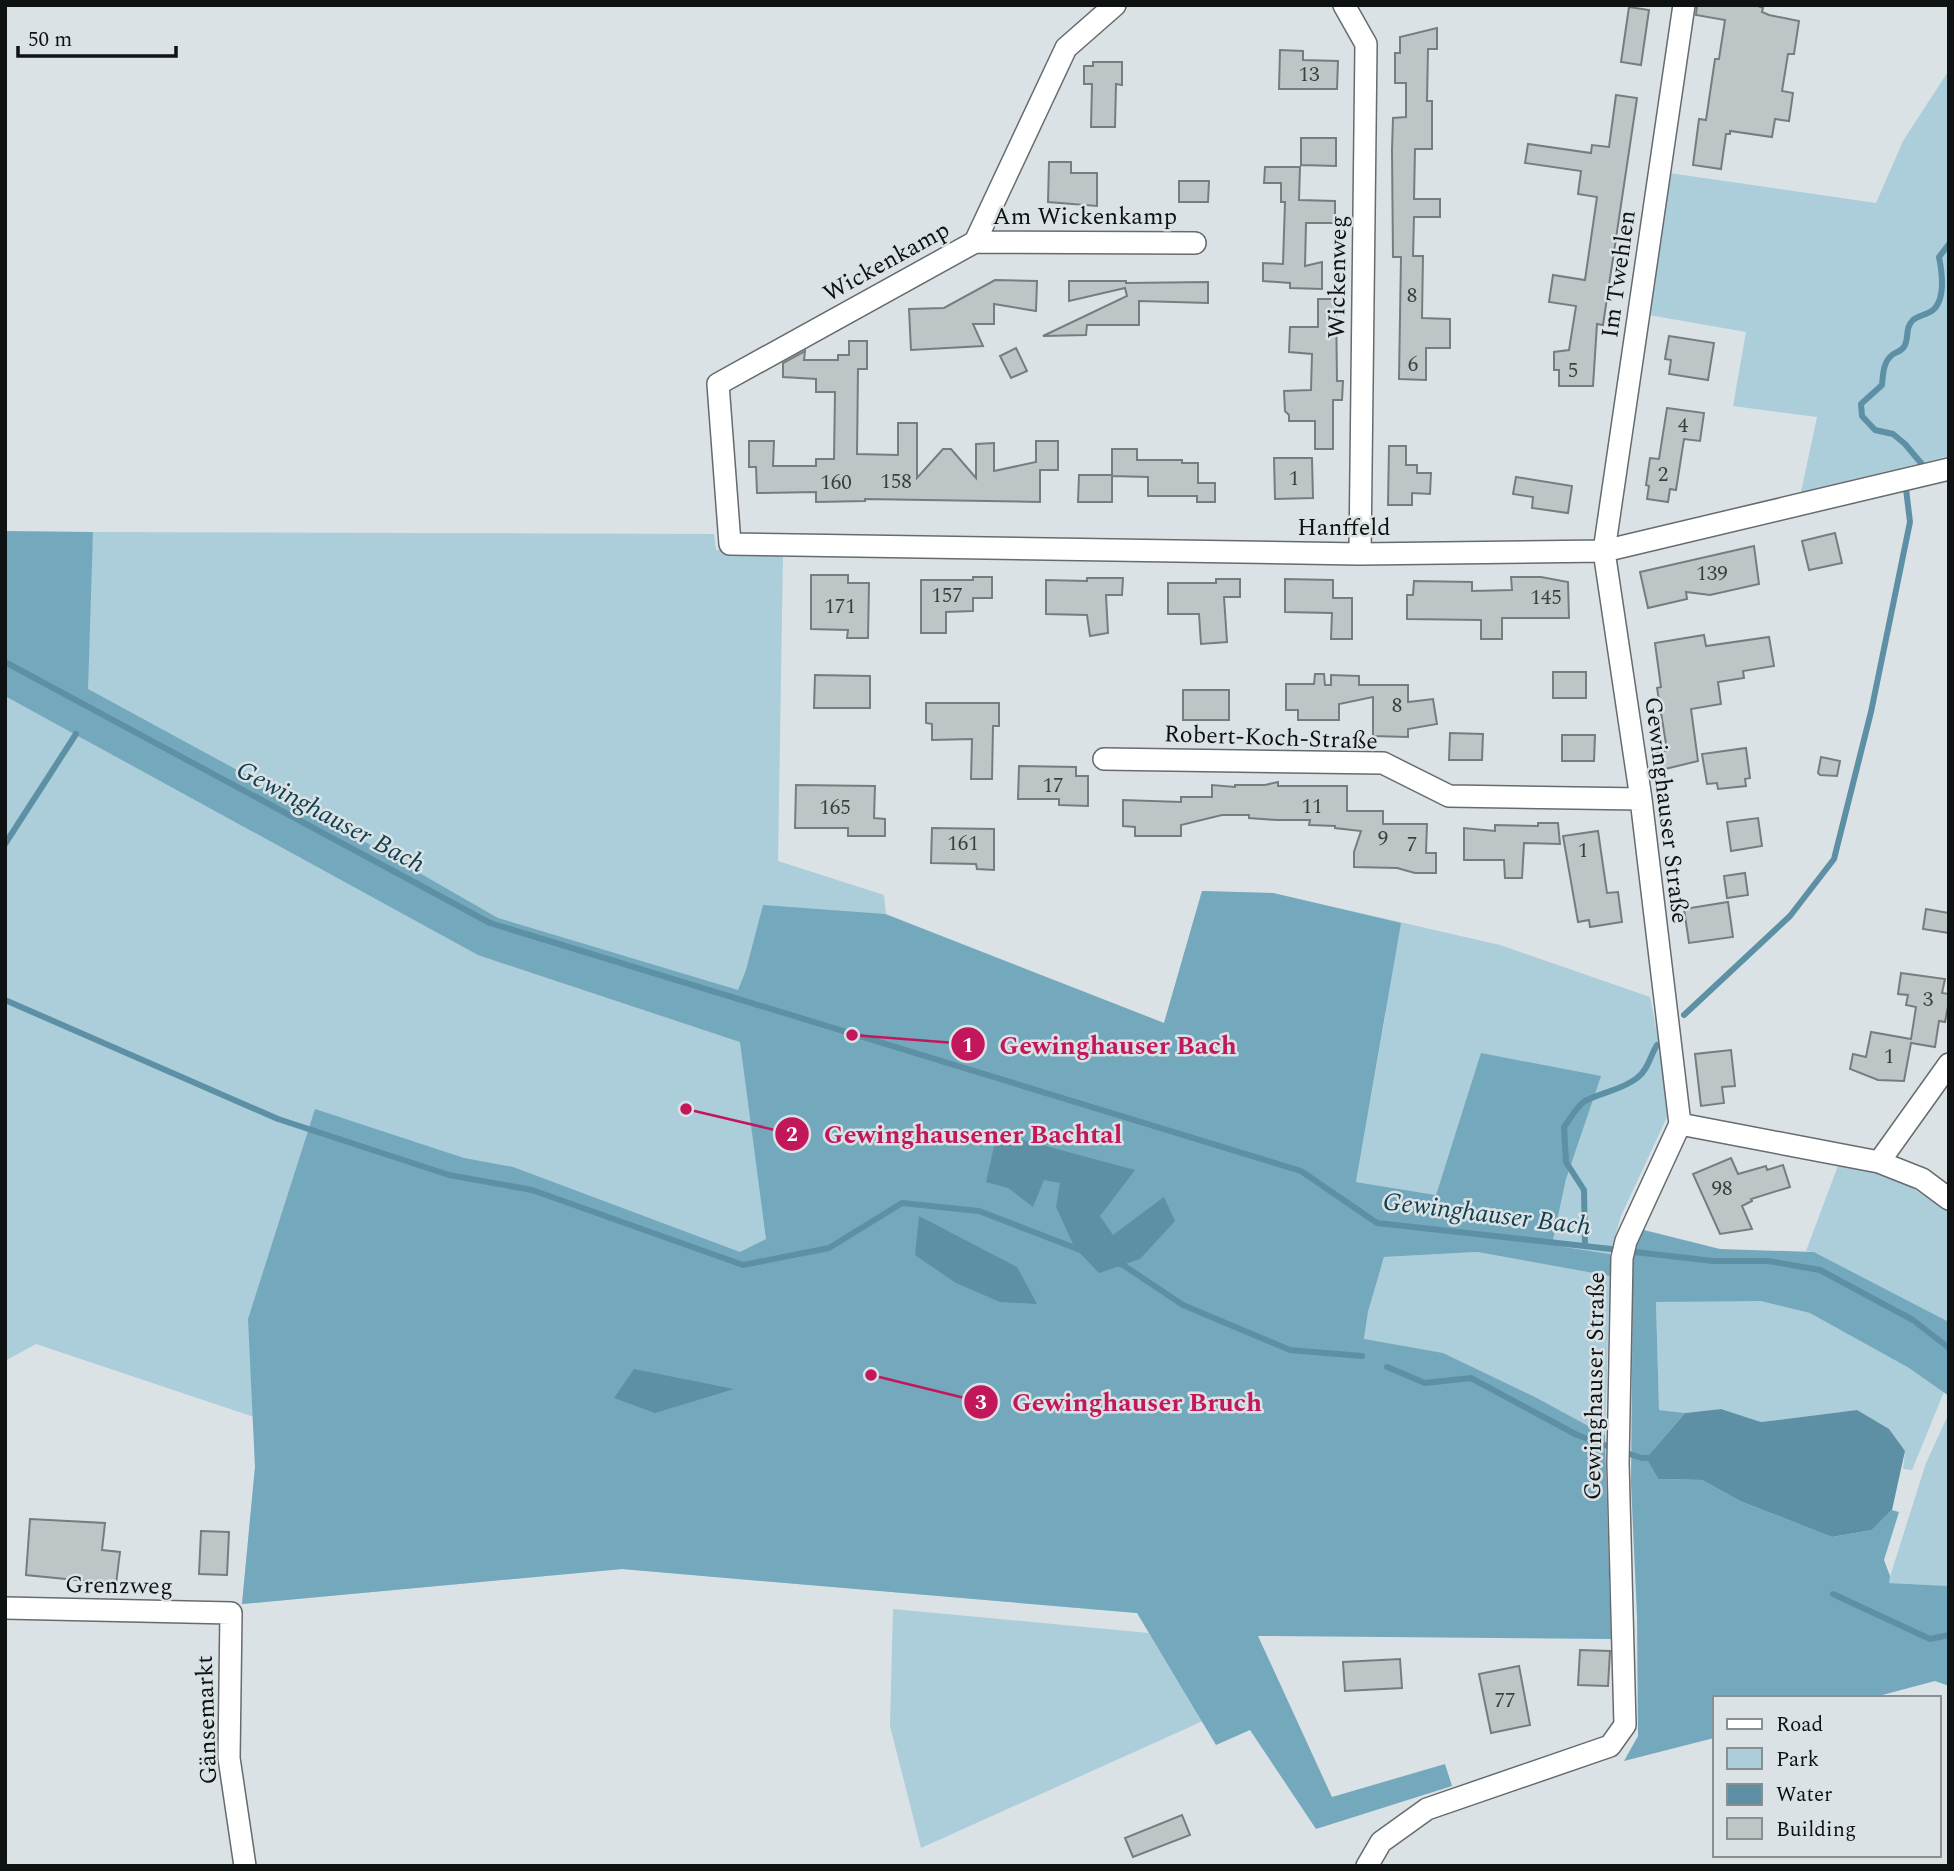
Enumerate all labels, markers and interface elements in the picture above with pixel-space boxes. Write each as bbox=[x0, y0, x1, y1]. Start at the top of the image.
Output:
scale bar bbox=[18, 14, 175, 58]
text: 50 m bbox=[28, 24, 72, 56]
house number: 13 bbox=[1299, 59, 1320, 91]
street label: Am Wickenkamp bbox=[993, 199, 1177, 235]
street label: Im Twehlen bbox=[1592, 208, 1646, 340]
street label: Wickenkamp bbox=[817, 212, 956, 312]
street label: Wickenweg bbox=[1319, 215, 1357, 339]
house number: 8 bbox=[1407, 280, 1417, 312]
house number: 6 bbox=[1408, 349, 1418, 381]
house number: 5 bbox=[1568, 355, 1578, 387]
house number: 4 bbox=[1678, 410, 1689, 442]
house number: 2 bbox=[1658, 459, 1668, 491]
house number: 1 bbox=[1289, 463, 1299, 495]
house number: 158 bbox=[880, 466, 912, 498]
house number: 160 bbox=[820, 467, 852, 499]
street label: Hanffeld bbox=[1297, 510, 1391, 546]
house number: 139 bbox=[1696, 558, 1728, 590]
house number: 157 bbox=[931, 580, 963, 612]
house number: 145 bbox=[1530, 582, 1562, 614]
house number: 171 bbox=[824, 591, 856, 623]
house number: 8 bbox=[1392, 690, 1402, 722]
street label: Gewinghauser Straße bbox=[1634, 695, 1698, 926]
street label: Robert-Koch-Straße bbox=[1163, 716, 1379, 760]
water label: Gewinghauser Bach bbox=[229, 750, 432, 884]
house number: 17 bbox=[1043, 770, 1064, 802]
house number: 11 bbox=[1302, 791, 1323, 823]
house number: 165 bbox=[819, 792, 851, 824]
house number: 9 bbox=[1378, 823, 1388, 855]
house number: 161 bbox=[947, 828, 979, 860]
house number: 7 bbox=[1407, 829, 1417, 861]
house number: 1 bbox=[1578, 835, 1588, 867]
house number: 3 bbox=[1923, 984, 1934, 1016]
callout: Gewinghauser Bach bbox=[951, 1021, 1251, 1068]
text: Gewinghauser Bach bbox=[999, 1026, 1237, 1066]
text: 1 bbox=[962, 1030, 974, 1062]
house number: 1 bbox=[1884, 1041, 1894, 1073]
callout: Gewinghausener Bachtal bbox=[775, 1110, 1136, 1157]
text: Gewinghausener Bachtal bbox=[824, 1115, 1122, 1155]
text: 2 bbox=[786, 1119, 798, 1151]
house number: 98 bbox=[1712, 1173, 1733, 1205]
water label: Gewinghauser Bach bbox=[1381, 1181, 1593, 1247]
street label: Gewinghauser Straße bbox=[1575, 1272, 1615, 1500]
callout: Gewinghauser Bruch bbox=[963, 1379, 1277, 1426]
text: Gewinghauser Bruch bbox=[1012, 1383, 1262, 1423]
text: 3 bbox=[975, 1387, 987, 1419]
street label: Grenzweg bbox=[65, 1567, 173, 1605]
street label: Gänsemarkt bbox=[187, 1655, 227, 1785]
house number: 77 bbox=[1495, 1685, 1516, 1717]
legend bbox=[1713, 1696, 1940, 1857]
text: Road bbox=[1776, 1709, 1823, 1741]
text: Park bbox=[1776, 1744, 1820, 1776]
text: Water bbox=[1776, 1779, 1832, 1811]
text: Building bbox=[1776, 1814, 1856, 1846]

